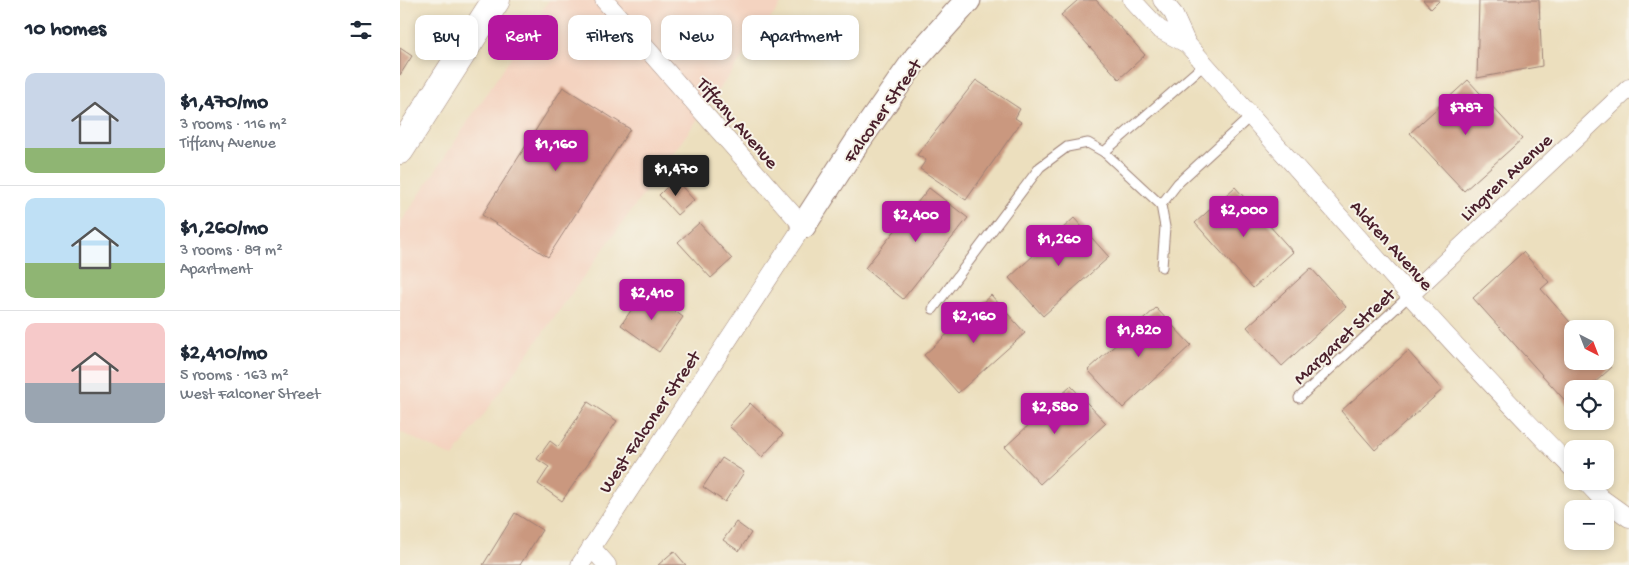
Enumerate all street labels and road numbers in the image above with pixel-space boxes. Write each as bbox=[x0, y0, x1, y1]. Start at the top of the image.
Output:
street label: Falconer Street bbox=[839, 54, 929, 169]
street label: Tiffany Avenue bbox=[690, 73, 782, 175]
street label: Lingren Avenue bbox=[1456, 130, 1559, 227]
street label: Aldren Avenue bbox=[1344, 196, 1437, 296]
street label: Margaret Street bbox=[1290, 283, 1403, 391]
street label: West Falconer Street bbox=[595, 346, 708, 498]

